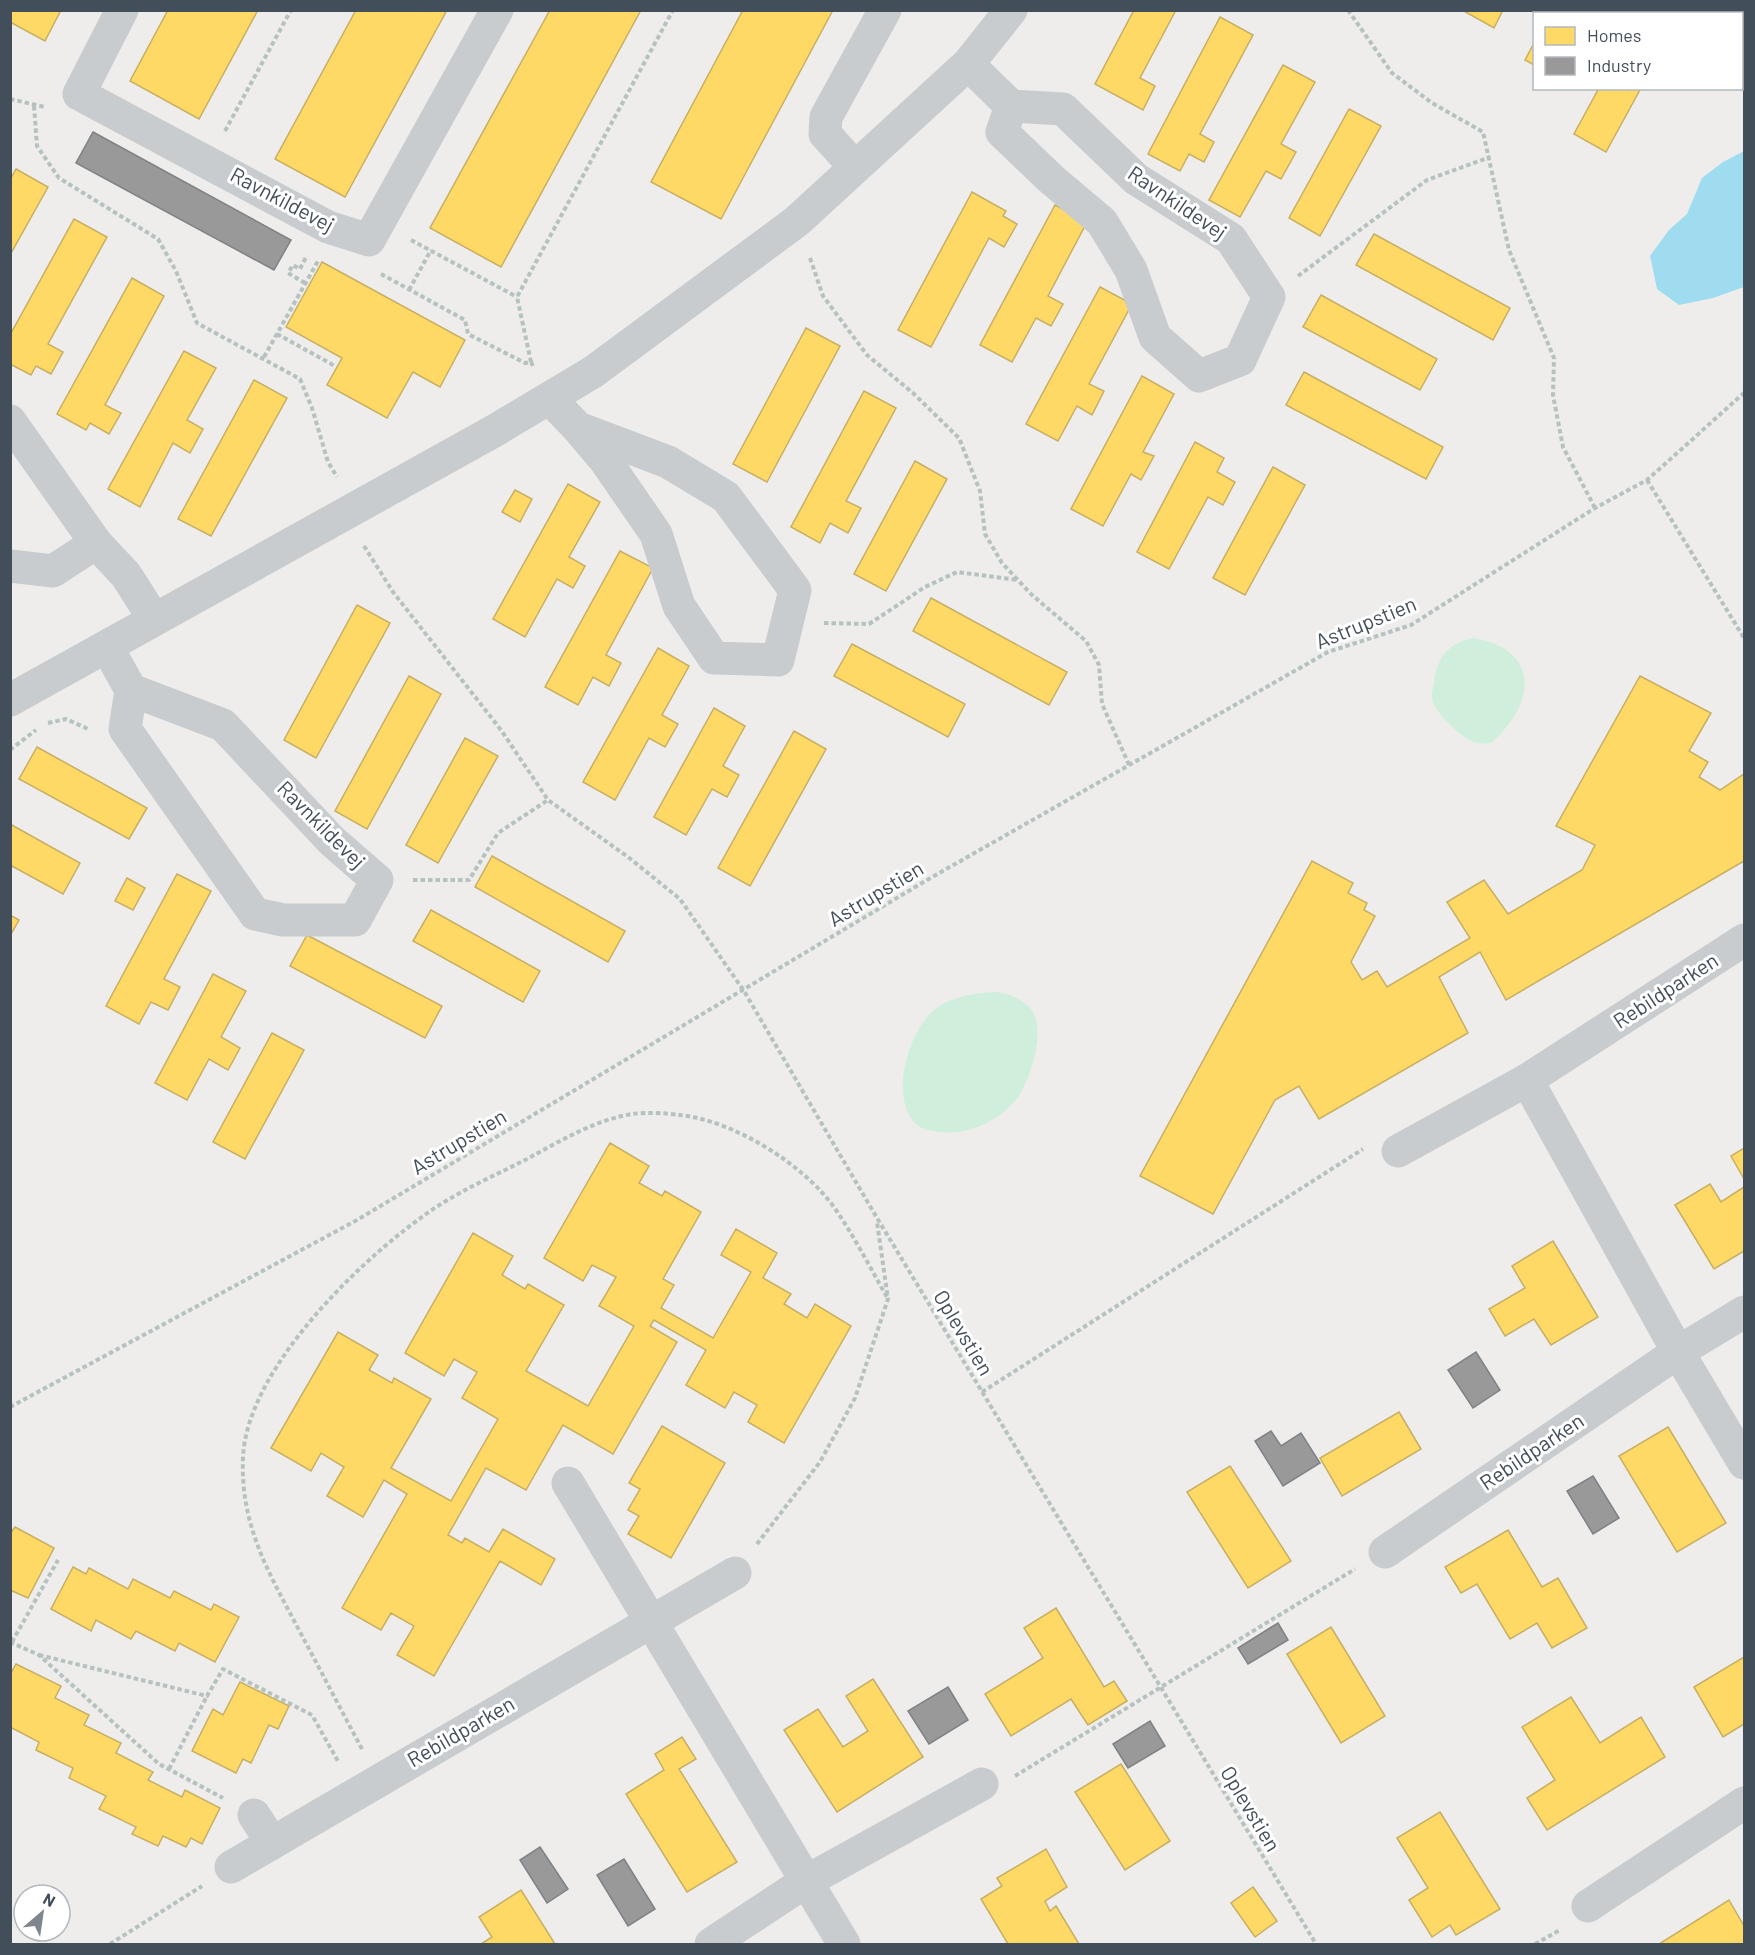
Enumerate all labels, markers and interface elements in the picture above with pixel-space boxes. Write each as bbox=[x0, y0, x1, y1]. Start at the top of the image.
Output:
legend bbox=[1533, 12, 1743, 90]
text: Homes bbox=[1587, 24, 1641, 46]
text: Industry bbox=[1587, 54, 1651, 76]
street label: Ravnkildevej bbox=[1124, 160, 1232, 244]
street label: Ravnkildevej bbox=[227, 161, 339, 236]
street label: Astrupstien bbox=[1311, 590, 1420, 653]
street label: Ravnkildevej bbox=[273, 775, 371, 873]
street label: Astrupstien bbox=[823, 855, 927, 931]
street label: Rebildparken bbox=[1608, 947, 1722, 1033]
street label: Astrupstien bbox=[406, 1103, 510, 1179]
street label: Oplevstien bbox=[929, 1285, 1000, 1380]
street label: Rebildparken bbox=[1475, 1407, 1588, 1495]
street label: Rebildparken bbox=[402, 1690, 518, 1771]
street label: Oplevstien bbox=[1216, 1761, 1287, 1856]
north arrow bbox=[12, 1883, 72, 1943]
text: N bbox=[40, 1889, 59, 1910]

